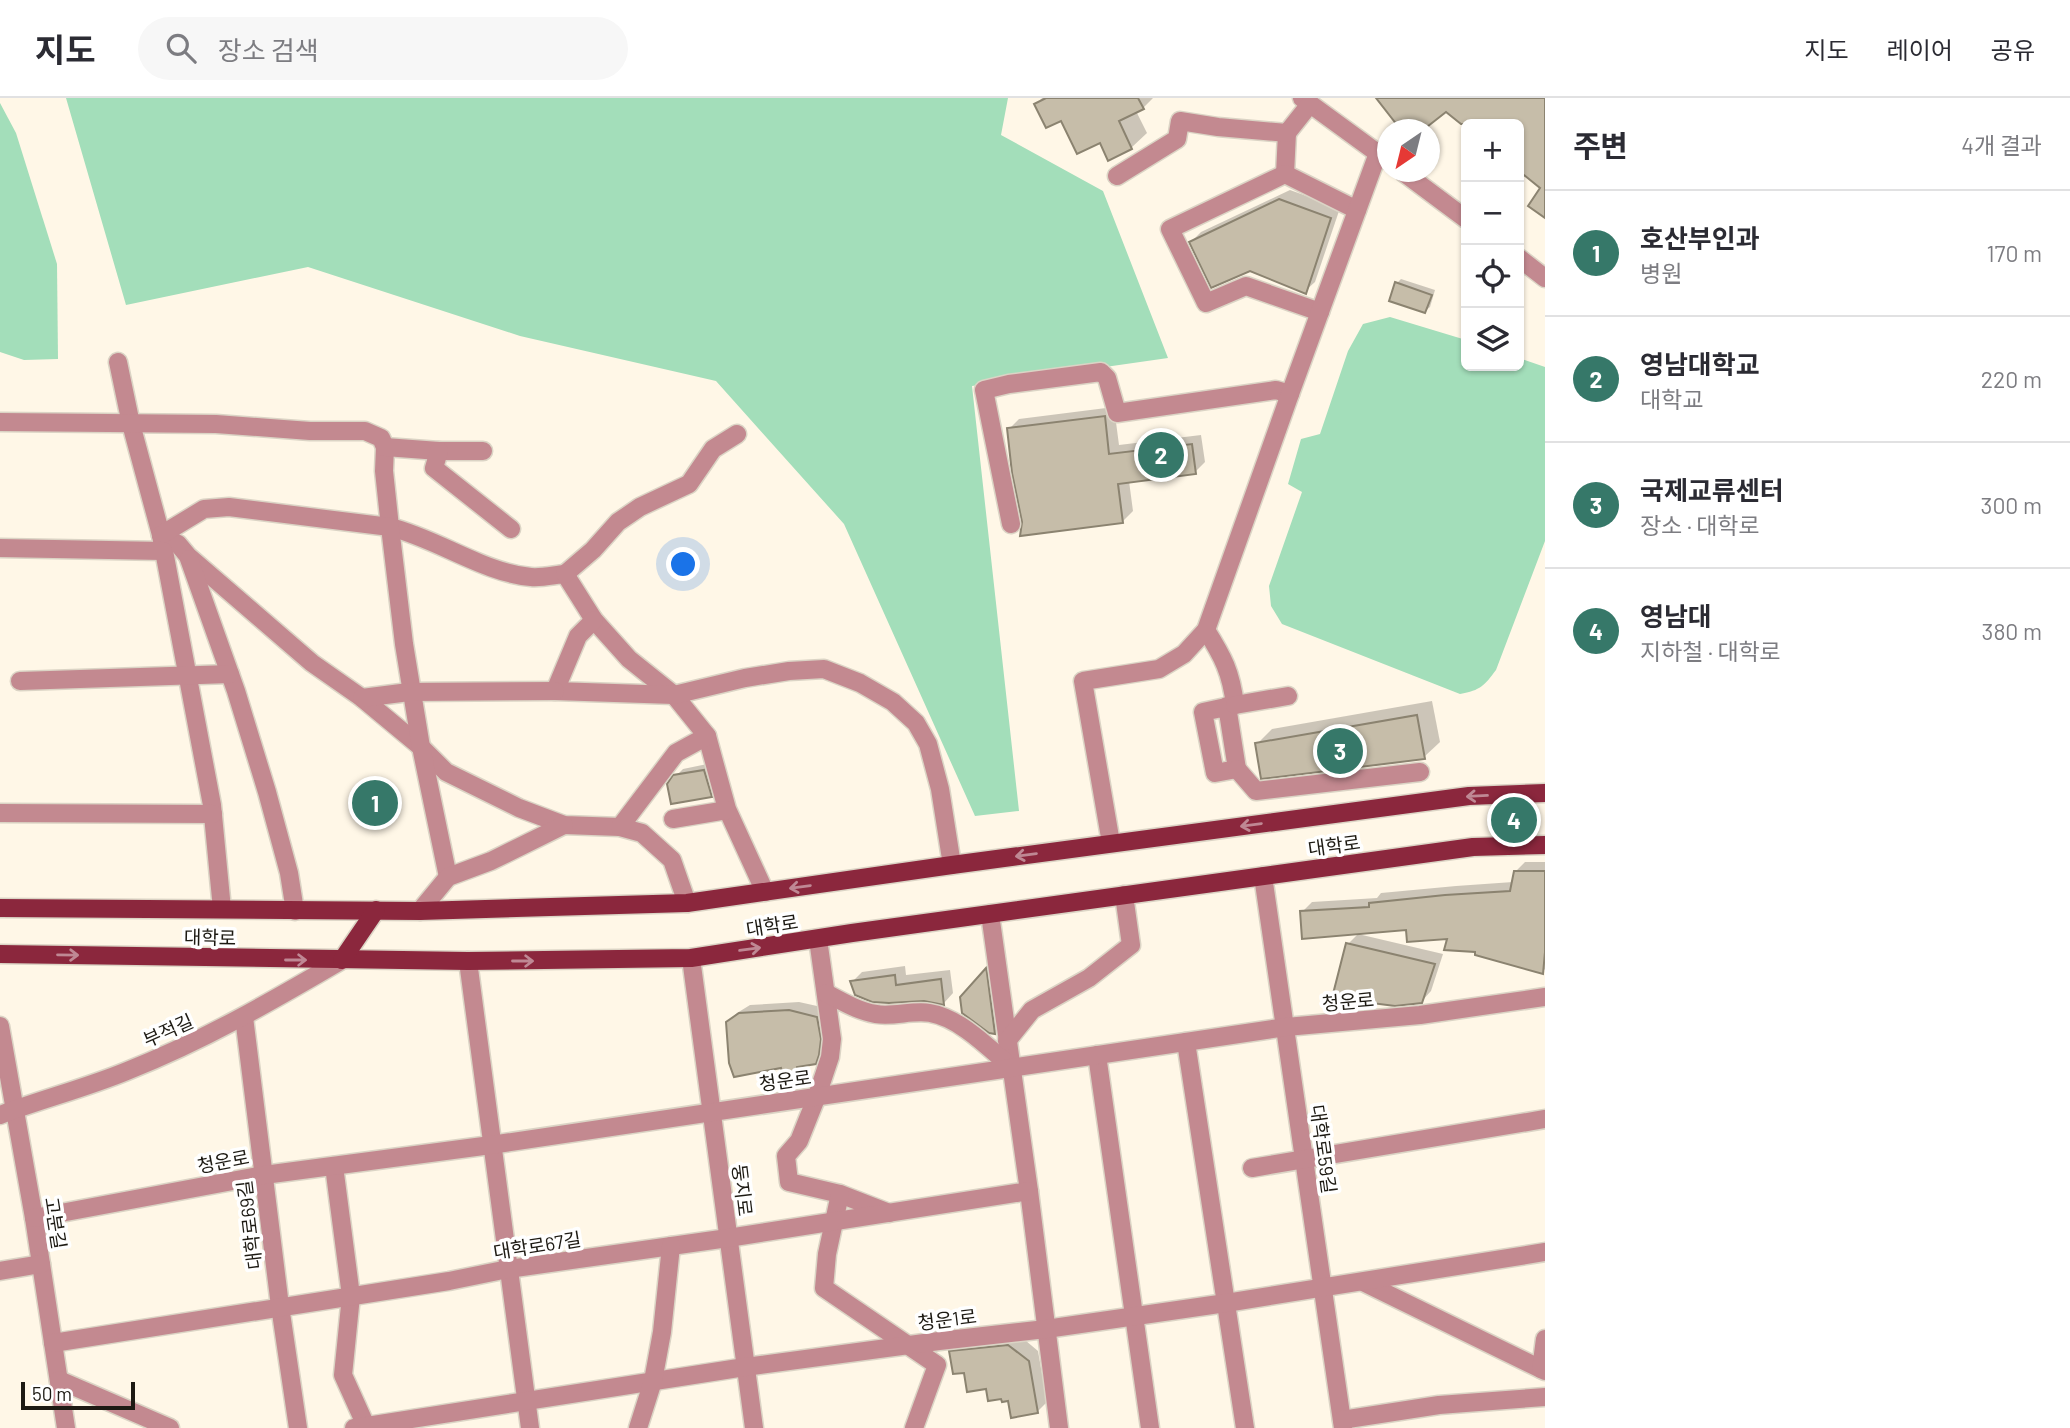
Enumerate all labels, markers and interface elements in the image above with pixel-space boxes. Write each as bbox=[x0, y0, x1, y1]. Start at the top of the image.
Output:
search box bbox=[138, 17, 628, 80]
text: 지도 bbox=[35, 29, 96, 69]
icon: search bbox=[162, 29, 200, 67]
text: 장소 검색 bbox=[218, 34, 319, 65]
text: 지도 bbox=[1804, 35, 1849, 64]
text: 레이어 bbox=[1887, 35, 1953, 64]
text: 공유 bbox=[1991, 35, 2035, 64]
north arrow bbox=[1377, 119, 1440, 182]
map controls bbox=[1461, 119, 1524, 371]
button: + bbox=[1461, 119, 1524, 182]
text: 주변 bbox=[1573, 127, 1628, 163]
text: 4개 결과 bbox=[1961, 131, 2042, 159]
button: − bbox=[1461, 182, 1524, 245]
text: 호산부인과 bbox=[1640, 222, 1760, 253]
text: 1 bbox=[1592, 239, 1600, 267]
text: 170 m bbox=[1986, 239, 2042, 267]
button: locate bbox=[1461, 245, 1524, 308]
text: 병원 bbox=[1640, 259, 1682, 287]
button: layers bbox=[1461, 308, 1524, 371]
text: 영남대학교 bbox=[1640, 348, 1760, 379]
text: 2 bbox=[1590, 365, 1602, 393]
text: 220 m bbox=[1981, 365, 2042, 393]
text: 대학교 bbox=[1640, 385, 1703, 413]
pin: 2 bbox=[1138, 429, 1184, 481]
text: 국제교류센터 bbox=[1640, 474, 1784, 505]
text: 3 bbox=[1590, 491, 1602, 519]
text: 300 m bbox=[1981, 491, 2042, 519]
text: 장소 · 대학로 bbox=[1640, 511, 1760, 539]
your location bbox=[666, 547, 700, 581]
text: 영남대 bbox=[1640, 600, 1712, 631]
text: 4 bbox=[1589, 617, 1603, 645]
text: 380 m bbox=[1982, 617, 2042, 645]
text: 지하철 · 대학로 bbox=[1640, 637, 1781, 665]
pin: 3 bbox=[1317, 725, 1363, 777]
pin: 1 bbox=[352, 777, 398, 829]
one-way arrow bbox=[1466, 790, 1489, 803]
pin: 4 bbox=[1491, 794, 1537, 846]
one-way arrow bbox=[1240, 819, 1263, 832]
street label: 대학로 bbox=[1306, 830, 1362, 860]
one-way arrow bbox=[1015, 849, 1038, 862]
one-way arrow bbox=[790, 880, 812, 893]
street label: 대학로 bbox=[744, 910, 800, 940]
street label: 대학로 bbox=[184, 925, 236, 949]
one-way arrow bbox=[738, 943, 761, 956]
one-way arrow bbox=[56, 948, 79, 962]
one-way arrow bbox=[284, 953, 307, 967]
one-way arrow bbox=[511, 954, 534, 968]
street label: 청운로 bbox=[1321, 987, 1375, 1015]
street label: 부적길 bbox=[139, 1009, 197, 1051]
street label: 청운로 bbox=[757, 1065, 813, 1095]
street label: 대학로59길 bbox=[1306, 1103, 1342, 1195]
street label: 청운로 bbox=[195, 1145, 251, 1177]
street label: 둥지로 bbox=[728, 1163, 758, 1217]
street label: 대학로69길 bbox=[232, 1179, 266, 1271]
street label: 고분길 bbox=[41, 1195, 71, 1251]
street label: 대학로67길 bbox=[491, 1227, 583, 1263]
street label: 청운1로 bbox=[916, 1304, 978, 1334]
scale bar bbox=[21, 1379, 135, 1411]
text: 50 m bbox=[32, 1382, 72, 1405]

